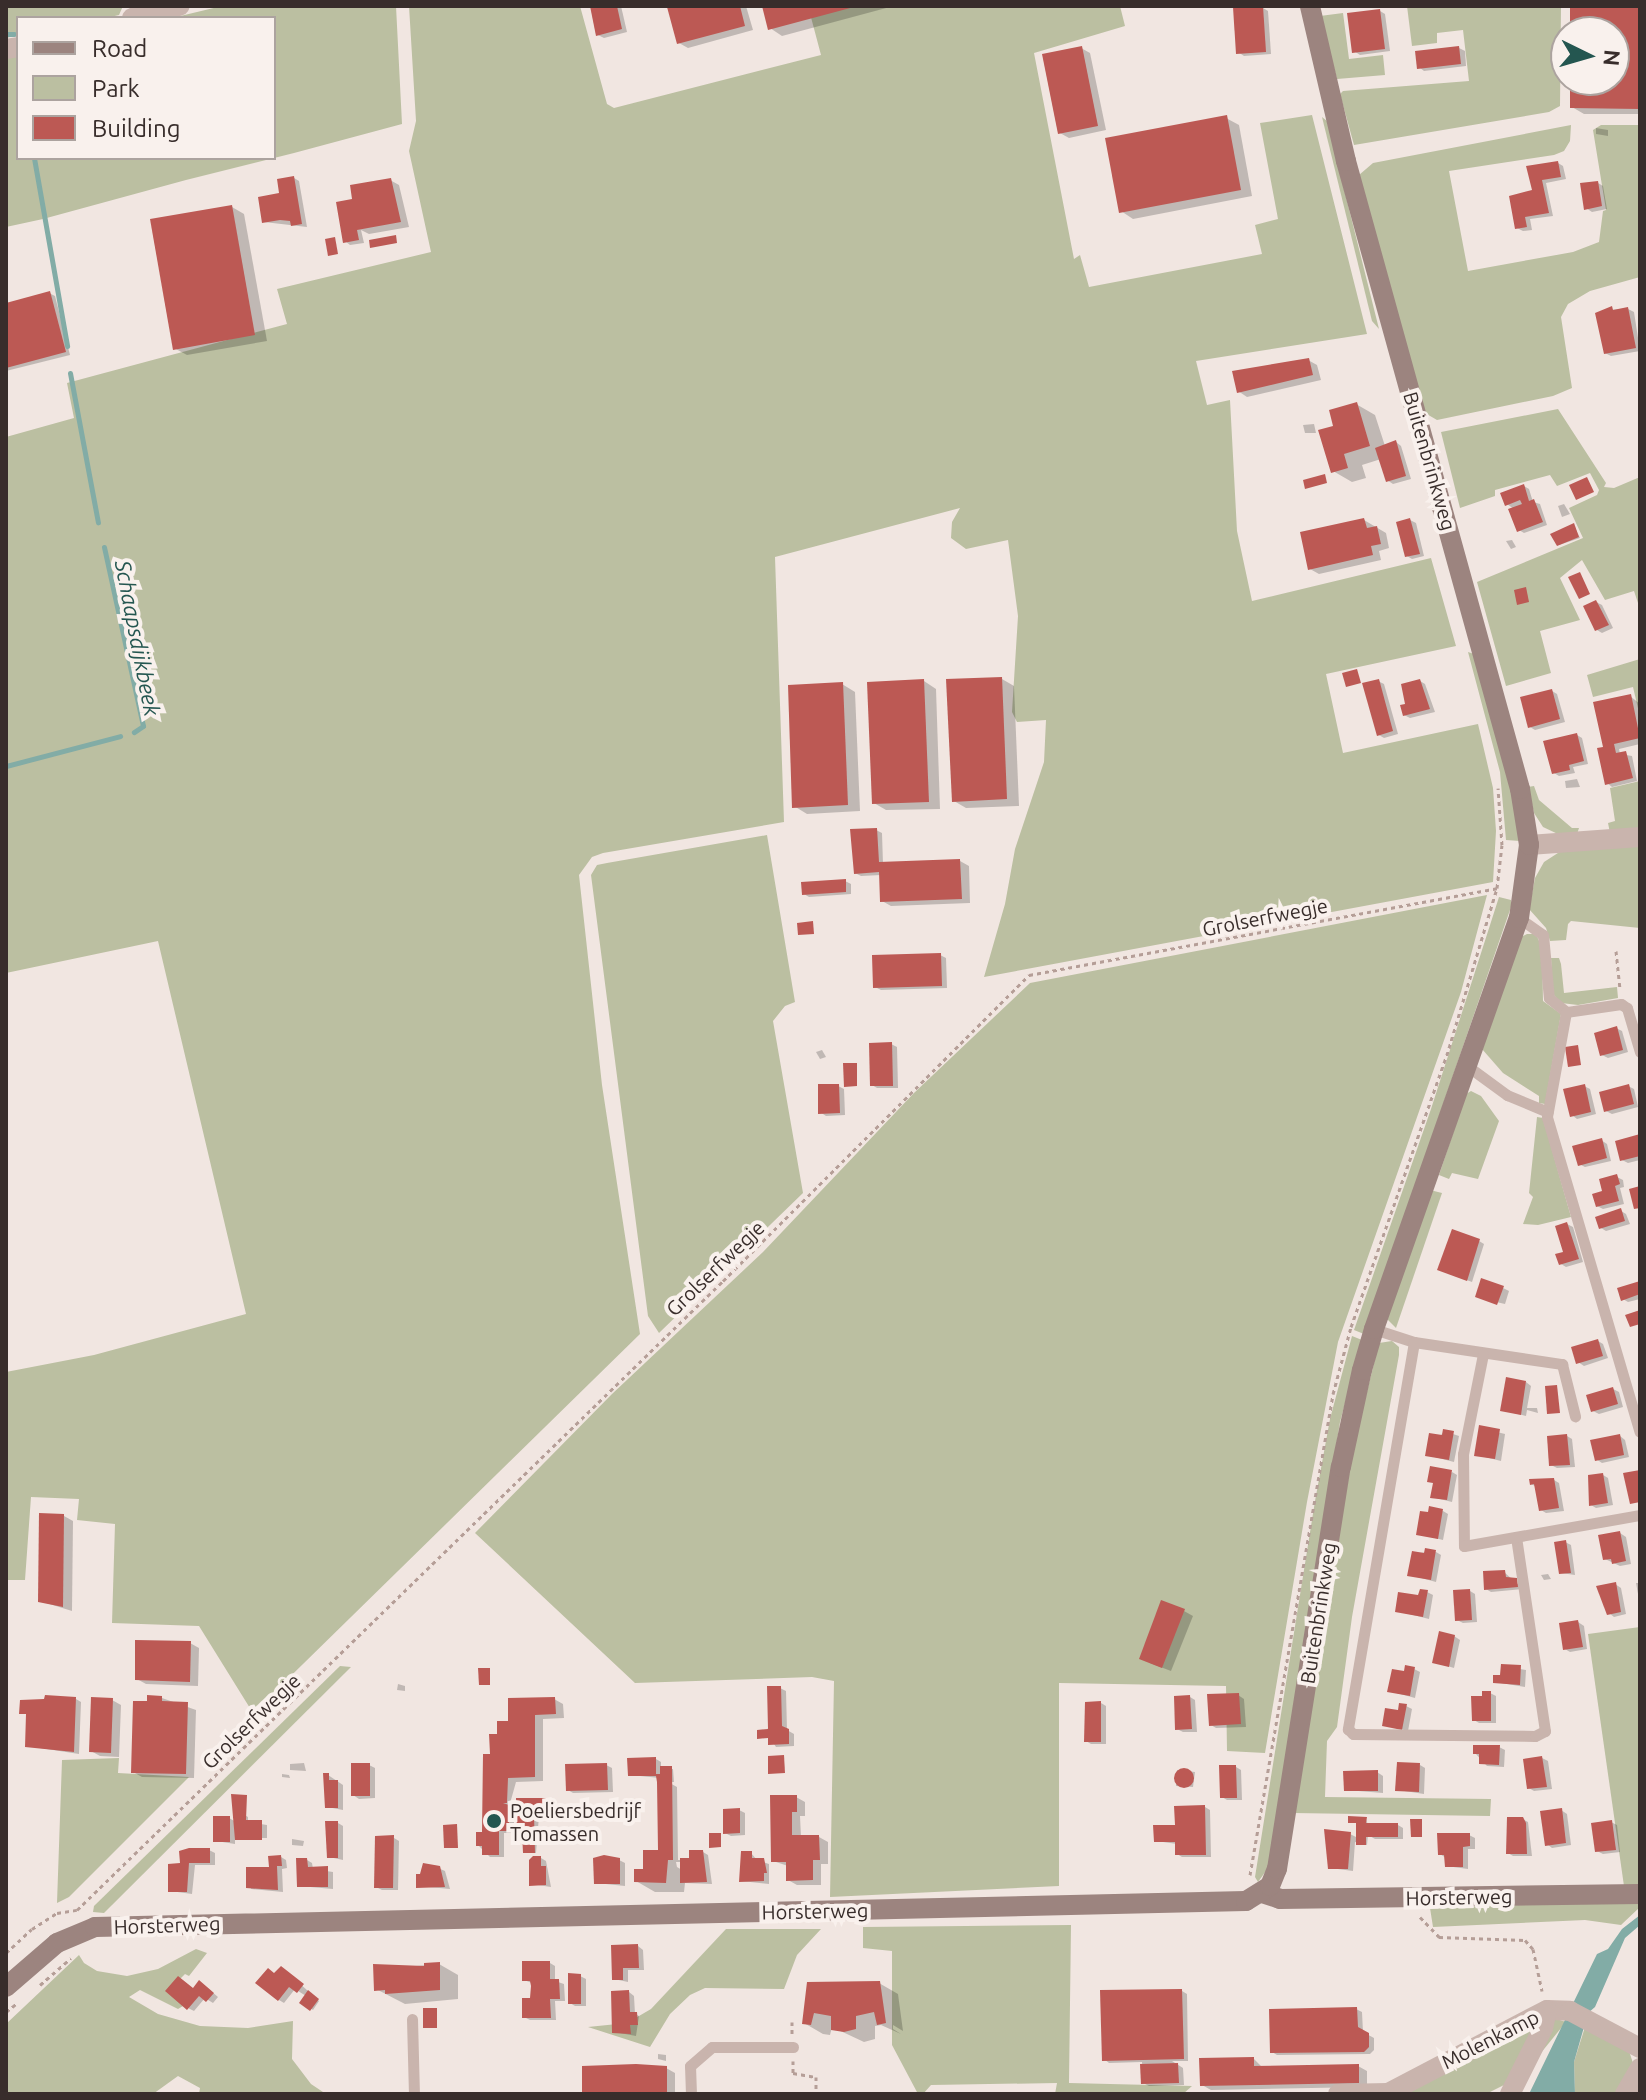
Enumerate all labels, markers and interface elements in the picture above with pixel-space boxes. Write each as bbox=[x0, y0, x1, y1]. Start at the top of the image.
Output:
legend bbox=[16, 16, 276, 160]
north arrow bbox=[1550, 16, 1630, 96]
text: Road bbox=[92, 35, 147, 62]
text: N bbox=[1599, 49, 1626, 67]
text: Park bbox=[92, 75, 140, 102]
text: Building bbox=[92, 115, 180, 142]
street label: Buitenbrinkweg bbox=[1399, 389, 1461, 533]
water label: Schaapsdijkbeek bbox=[110, 558, 166, 718]
street label: Grolserfwegje bbox=[1200, 893, 1330, 941]
street label: Grolserfwegje bbox=[661, 1215, 769, 1321]
street label: Buitenbrinkweg bbox=[1295, 1541, 1341, 1685]
street label: Grolserfwegje bbox=[197, 1668, 305, 1774]
place label: Poeliersbedrijf Tomassen bbox=[510, 1798, 641, 1845]
marker: Poeliersbedrijf Tomassen bbox=[485, 1812, 503, 1830]
street label: Horsterweg bbox=[1405, 1884, 1513, 1910]
street label: Horsterweg bbox=[761, 1898, 869, 1924]
street label: Horsterweg bbox=[113, 1911, 221, 1939]
street label: Molenkamp bbox=[1437, 2004, 1543, 2074]

